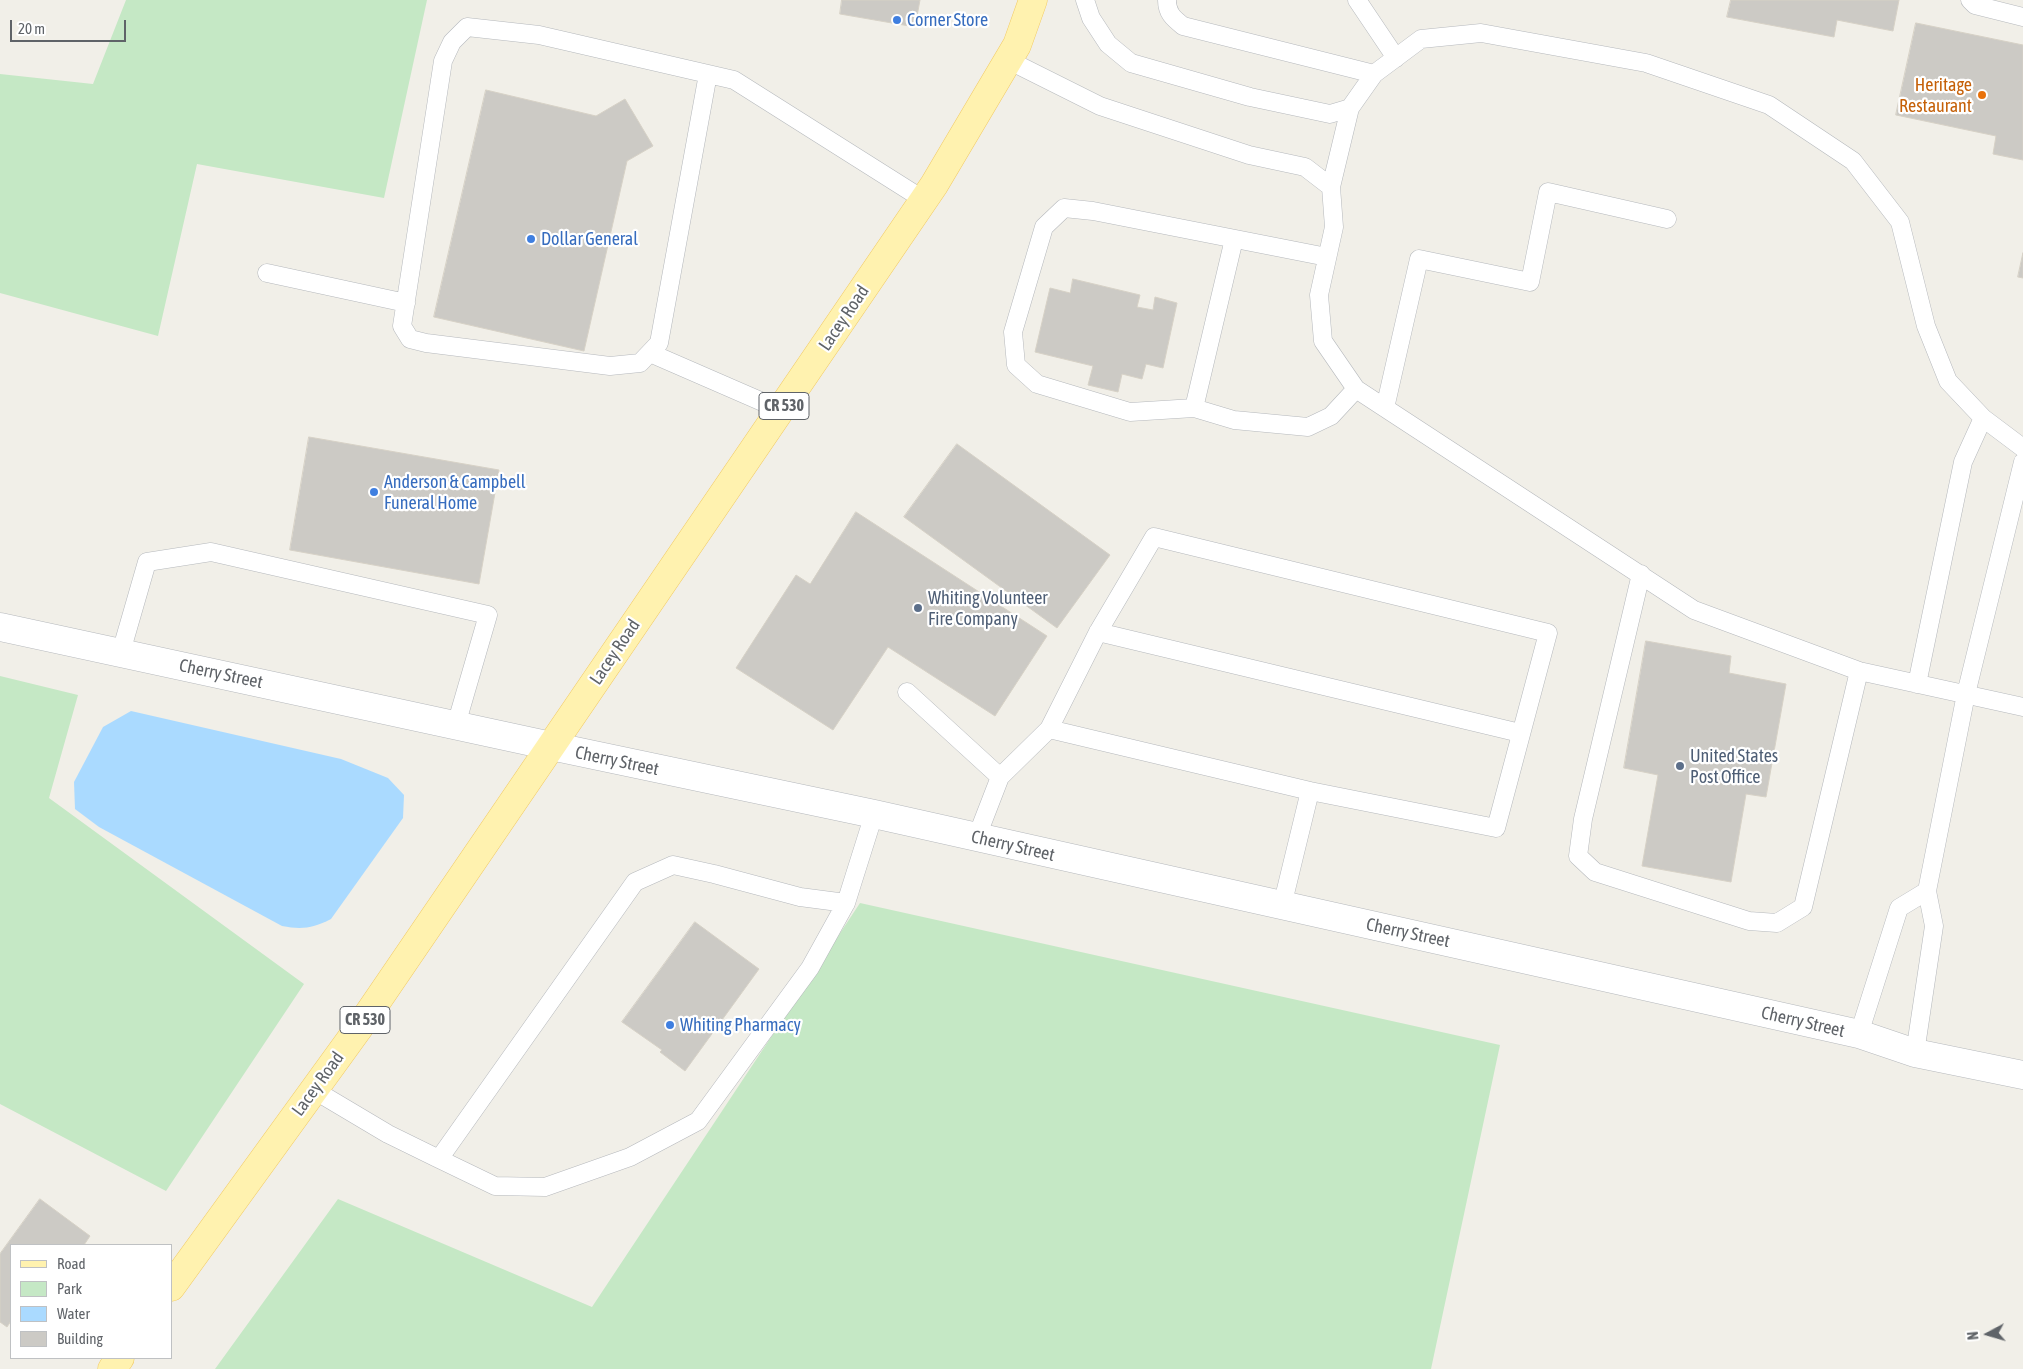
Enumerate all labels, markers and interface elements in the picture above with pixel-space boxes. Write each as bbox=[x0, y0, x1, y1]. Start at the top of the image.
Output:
place label: Corner Store bbox=[907, 9, 988, 31]
scale bar bbox=[12, 10, 129, 42]
marker: Corner Store bbox=[891, 14, 903, 26]
text: 20 m bbox=[18, 20, 45, 37]
place label: Heritage Restaurant bbox=[1899, 74, 1972, 116]
marker: Heritage Restaurant bbox=[1976, 89, 1988, 101]
place label: Dollar General bbox=[541, 228, 638, 250]
marker: Dollar General bbox=[525, 233, 537, 245]
street label: Lacey Road bbox=[814, 281, 874, 355]
road number: CR 530 bbox=[759, 392, 809, 420]
place label: Anderson & Campbell Funeral Home bbox=[384, 471, 526, 514]
marker: Anderson & Campbell Funeral Home bbox=[368, 486, 380, 498]
place label: Whiting Volunteer Fire Company bbox=[928, 587, 1048, 630]
marker: Whiting Volunteer Fire Company bbox=[912, 602, 924, 614]
street label: Lacey Road bbox=[585, 615, 645, 689]
street label: Cherry Street bbox=[177, 655, 265, 693]
street label: Cherry Street bbox=[573, 742, 661, 780]
place label: United States Post Office bbox=[1690, 745, 1778, 788]
marker: United States Post Office bbox=[1674, 760, 1686, 772]
street label: Cherry Street bbox=[969, 826, 1057, 866]
street label: Cherry Street bbox=[1364, 914, 1452, 952]
street label: Cherry Street bbox=[1759, 1002, 1847, 1042]
road number: CR 530 bbox=[340, 1006, 390, 1034]
place label: Whiting Pharmacy bbox=[680, 1014, 801, 1036]
marker: Whiting Pharmacy bbox=[664, 1019, 676, 1031]
street label: Lacey Road bbox=[287, 1048, 349, 1120]
legend bbox=[10, 1244, 172, 1359]
text: Road bbox=[57, 1255, 86, 1272]
text: Park bbox=[57, 1280, 82, 1297]
text: Water bbox=[57, 1305, 90, 1322]
north arrow bbox=[1963, 1309, 2013, 1359]
text: Building bbox=[57, 1330, 103, 1347]
text: N bbox=[1965, 1331, 1981, 1341]

